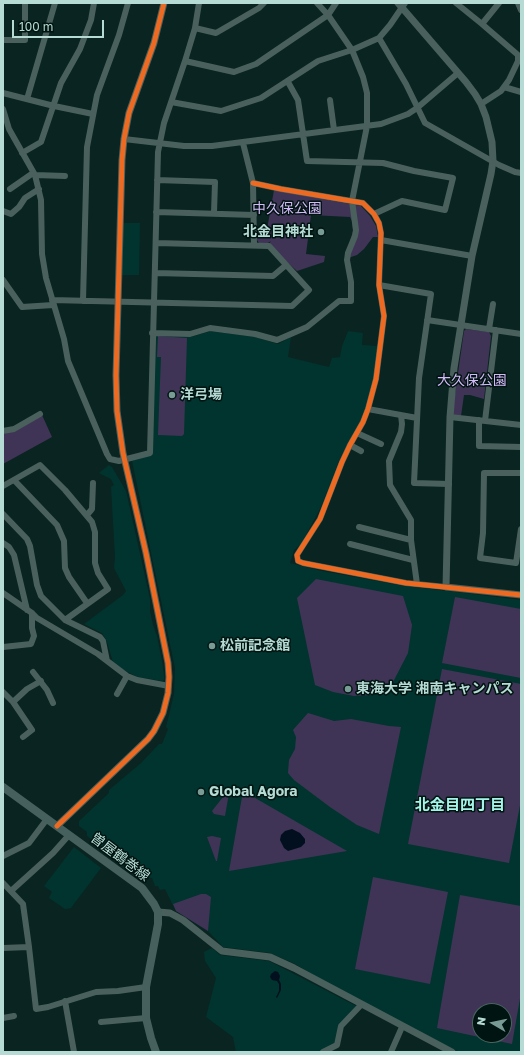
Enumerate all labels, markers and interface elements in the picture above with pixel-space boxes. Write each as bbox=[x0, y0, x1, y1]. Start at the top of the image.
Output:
scale bar bbox=[14, 12, 106, 38]
text: 100 m bbox=[19, 19, 53, 34]
park label: 中久保公園 bbox=[252, 201, 322, 217]
place label: 北金目神社 bbox=[243, 224, 313, 240]
marker: 北金目神社 bbox=[316, 227, 326, 237]
park label: 大久保公園 bbox=[437, 373, 507, 389]
place label: 洋弓場 bbox=[180, 387, 222, 403]
marker: 洋弓場 bbox=[167, 390, 177, 400]
place label: 松前記念館 bbox=[220, 638, 290, 654]
marker: 松前記念館 bbox=[207, 641, 217, 651]
place label: 東海大学 湘南キャンパス bbox=[356, 681, 513, 697]
marker: 東海大学 湘南キャンパス bbox=[343, 684, 353, 694]
place label: Global Agora bbox=[209, 784, 297, 800]
marker: Global Agora bbox=[196, 787, 206, 797]
district label: 北金目四丁目 bbox=[415, 796, 505, 814]
street label: 曽屋鶴巻線 bbox=[87, 829, 153, 885]
north arrow bbox=[472, 1003, 512, 1043]
text: N bbox=[474, 1016, 488, 1026]

